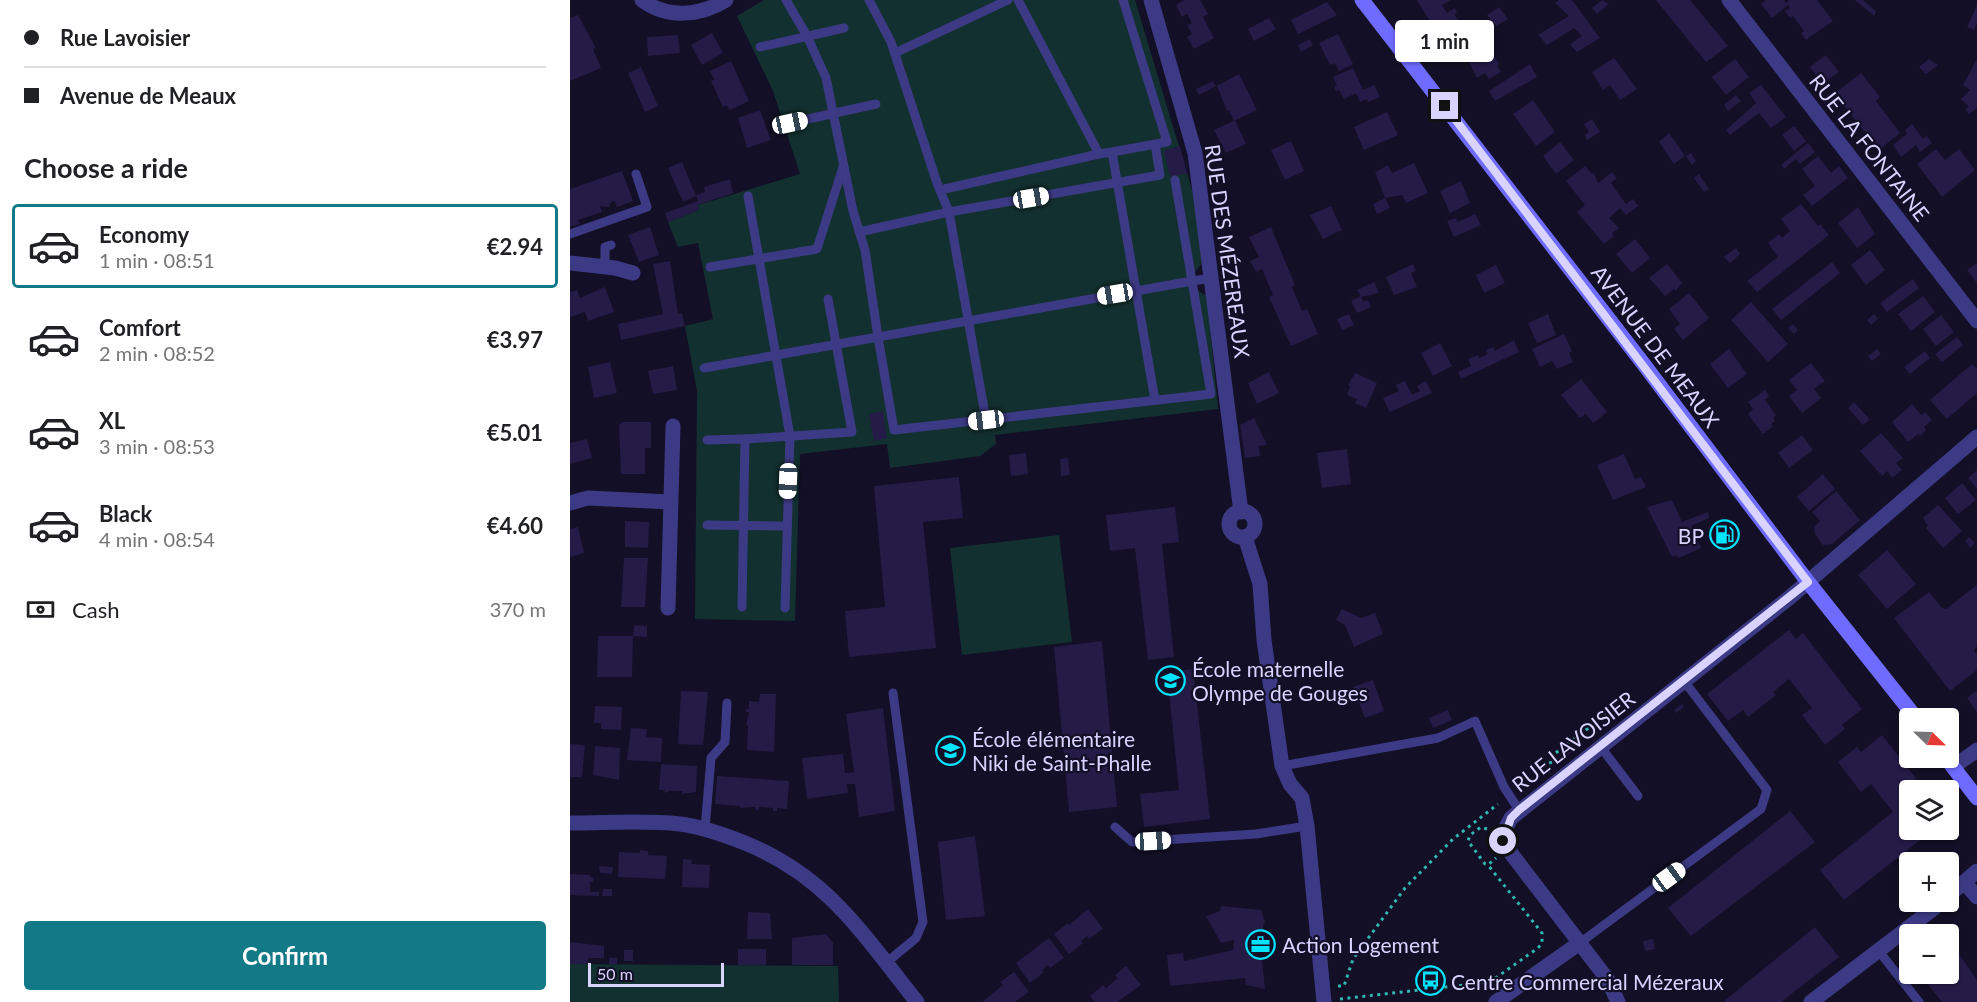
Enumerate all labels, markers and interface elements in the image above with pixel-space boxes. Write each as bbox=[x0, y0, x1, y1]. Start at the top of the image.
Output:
callout: 1 min bbox=[1396, 19, 1494, 61]
text: Rue Lavoisier bbox=[60, 24, 190, 51]
text: 1 min bbox=[1420, 29, 1469, 53]
street label: RUE LA FONTAINE bbox=[1805, 69, 1935, 225]
text: Avenue de Meaux bbox=[60, 82, 236, 109]
route end bbox=[1431, 92, 1458, 119]
car bbox=[771, 110, 809, 136]
street label: RUE DES MÉZEREAUX bbox=[1201, 143, 1255, 360]
text: Choose a ride bbox=[24, 151, 188, 184]
car bbox=[1012, 186, 1050, 210]
icon: car bbox=[27, 219, 81, 273]
text: Economy bbox=[99, 221, 189, 248]
text: €2.94 bbox=[487, 233, 543, 260]
text: 1 min · 08:51 bbox=[99, 248, 215, 272]
street label: AVENUE DE MEAUX bbox=[1587, 260, 1725, 432]
car bbox=[1096, 282, 1134, 306]
icon: car bbox=[27, 312, 81, 366]
text: Comfort bbox=[99, 314, 181, 341]
text: €3.97 bbox=[487, 326, 543, 353]
text: 2 min · 08:52 bbox=[99, 341, 215, 365]
icon: car bbox=[27, 405, 81, 459]
text: XL bbox=[99, 407, 125, 434]
car bbox=[967, 409, 1005, 431]
text: €5.01 bbox=[487, 419, 543, 446]
text: 3 min · 08:53 bbox=[99, 434, 215, 458]
car bbox=[778, 463, 798, 499]
icon: car bbox=[27, 498, 81, 552]
text: Black bbox=[99, 500, 152, 527]
text: €4.60 bbox=[487, 512, 543, 539]
fuel station icon: BP bbox=[1709, 519, 1741, 551]
place label: BP bbox=[1678, 523, 1704, 548]
text: 4 min · 08:54 bbox=[99, 527, 215, 551]
icon: cash bbox=[24, 593, 57, 626]
text: Cash bbox=[72, 596, 119, 623]
text: 370 m bbox=[490, 597, 546, 621]
place label: École maternelle Olympe de Gouges bbox=[1192, 656, 1368, 705]
school or university icon: École maternelle Olympe de Gouges bbox=[1155, 664, 1187, 696]
street label: RUE LAVOISIER bbox=[1507, 685, 1640, 797]
north arrow bbox=[1899, 708, 1959, 768]
map controls bbox=[1899, 708, 1959, 984]
place label: École élémentaire Niki de Saint-Phalle bbox=[972, 726, 1152, 775]
school or university icon: École élémentaire Niki de Saint-Phalle bbox=[935, 734, 967, 766]
button: layers bbox=[1899, 780, 1959, 840]
route start bbox=[1489, 827, 1516, 854]
car bbox=[1135, 831, 1171, 851]
button: + bbox=[1899, 852, 1959, 912]
car bbox=[1649, 859, 1689, 895]
button: Confirm bbox=[24, 921, 546, 990]
button: − bbox=[1899, 924, 1959, 984]
office icon: Action Logement bbox=[1245, 928, 1277, 960]
place label: Action Logement bbox=[1282, 932, 1440, 957]
scale bar bbox=[588, 960, 724, 988]
text: 50 m bbox=[597, 964, 633, 983]
bus stop icon: Centre Commercial Mézeraux bbox=[1414, 965, 1446, 997]
place label: Centre Commercial Mézeraux bbox=[1451, 969, 1724, 994]

